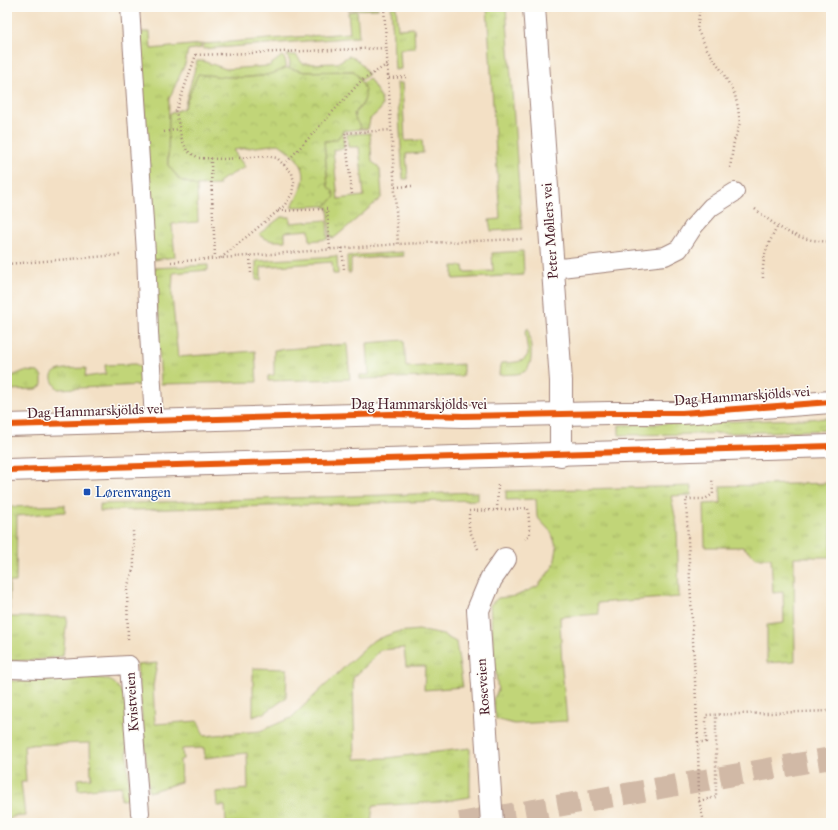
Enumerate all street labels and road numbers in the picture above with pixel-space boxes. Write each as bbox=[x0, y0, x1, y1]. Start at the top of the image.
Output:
street label: Peter Møllers vei bbox=[538, 182, 562, 280]
street label: Dag Hammarskjölds vei bbox=[673, 383, 811, 409]
street label: Dag Hammarskjölds vei bbox=[351, 396, 487, 413]
street label: Dag Hammarskjölds vei bbox=[27, 400, 164, 422]
street label: Roseveien bbox=[472, 657, 493, 716]
street label: Kvistveien bbox=[121, 671, 143, 732]

